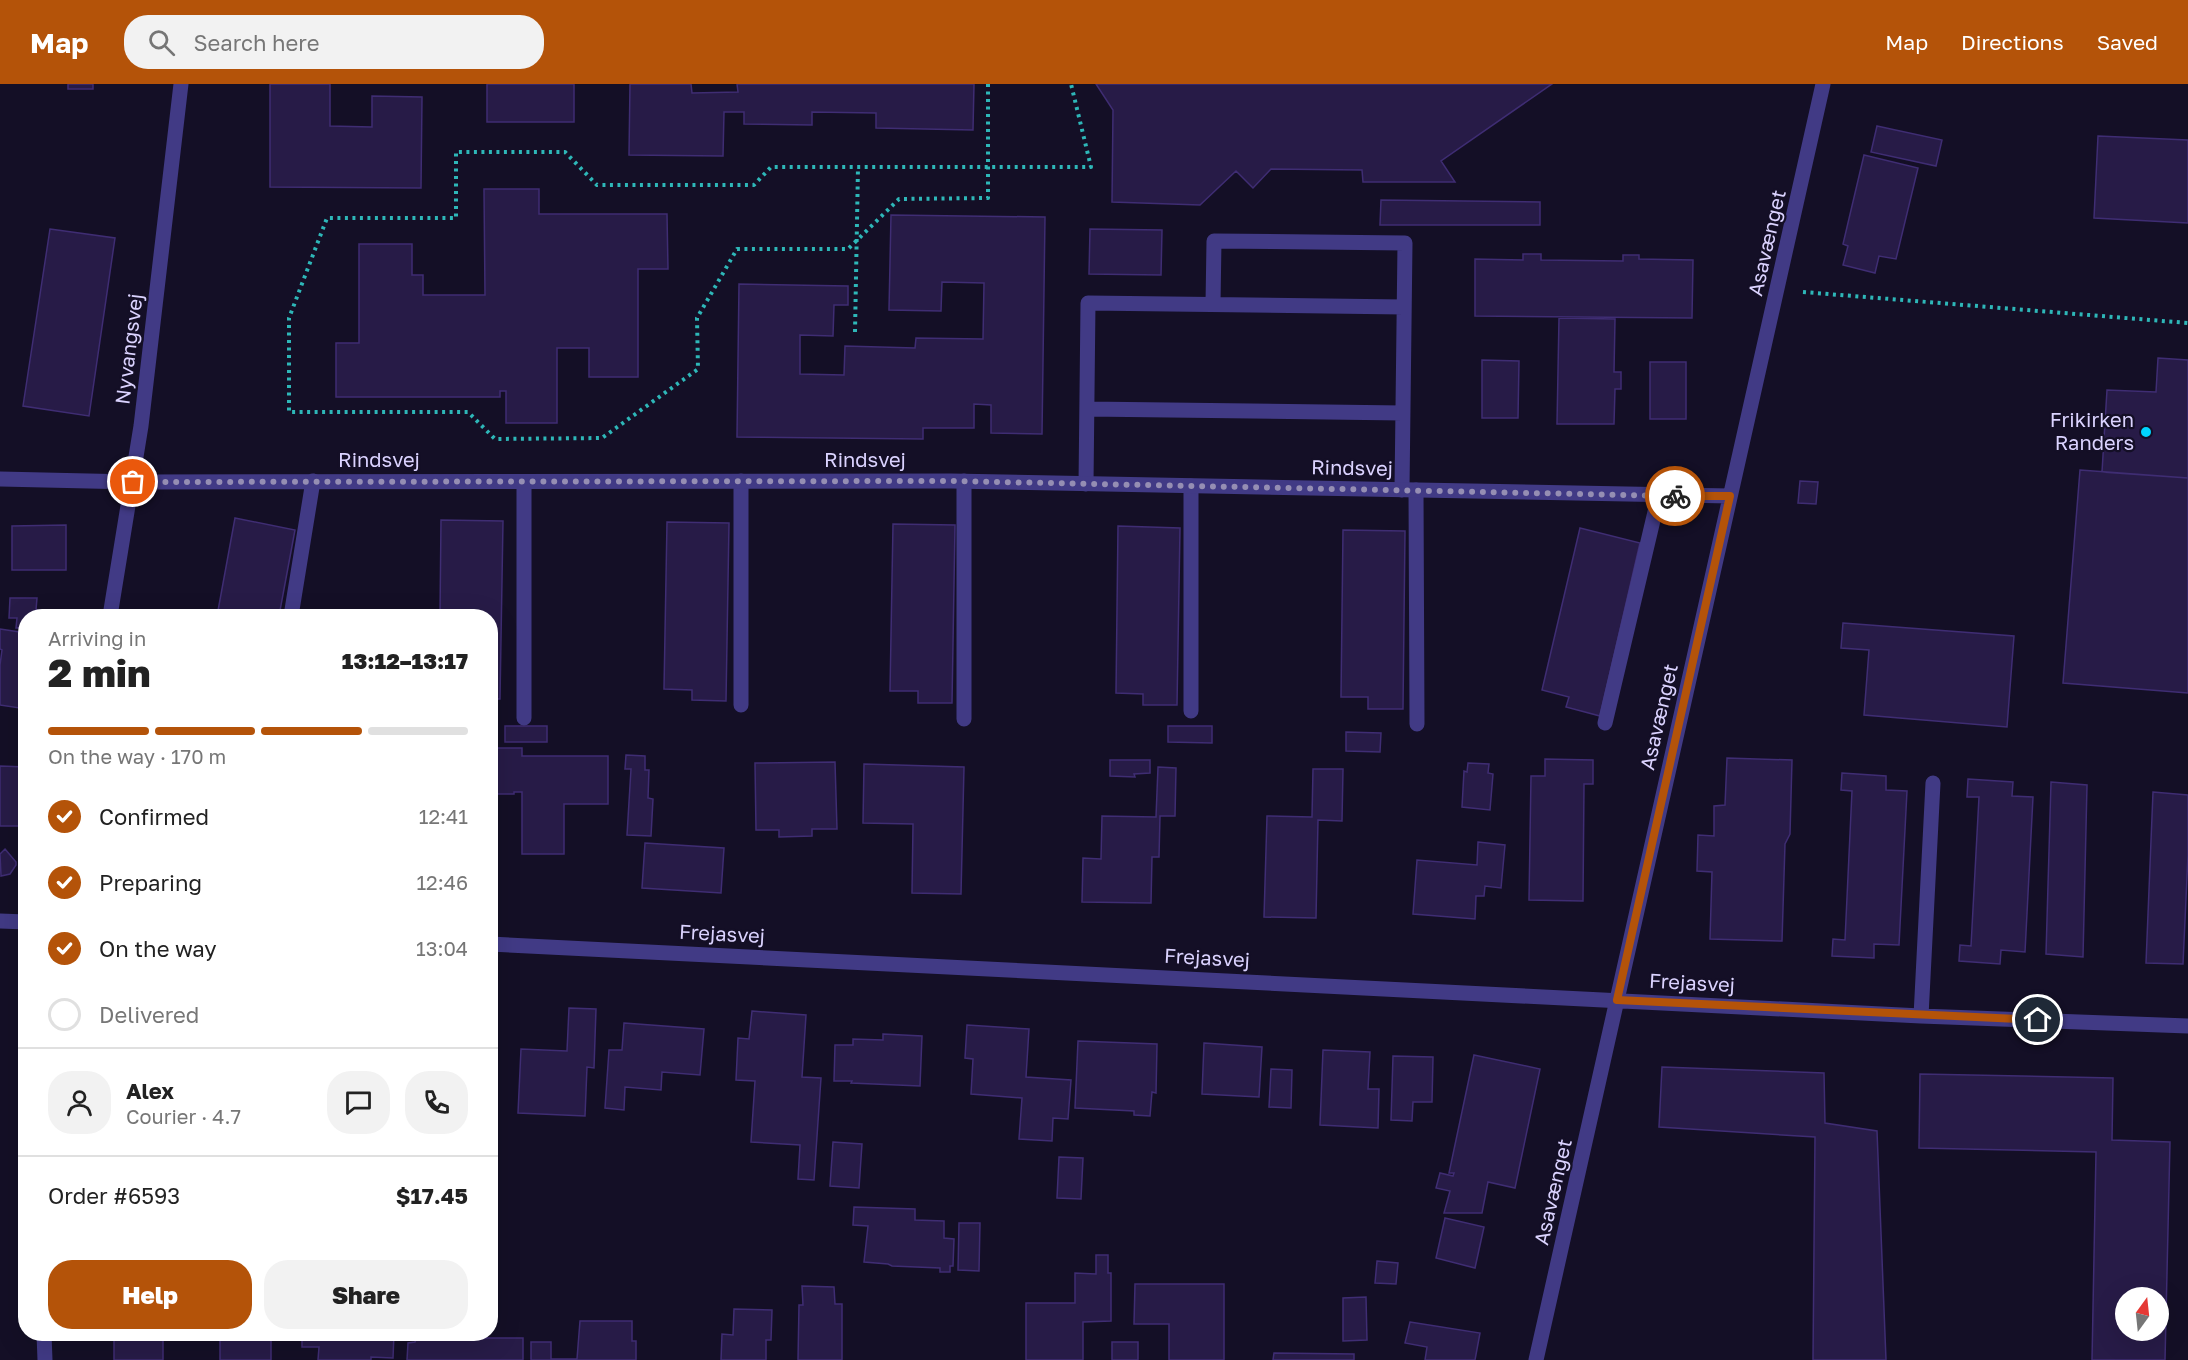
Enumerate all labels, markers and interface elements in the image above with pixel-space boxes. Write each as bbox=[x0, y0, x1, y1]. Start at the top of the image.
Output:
search box bbox=[124, 15, 544, 69]
text: Map bbox=[30, 26, 88, 59]
icon: search bbox=[145, 26, 178, 59]
text: Search here bbox=[193, 29, 319, 56]
text: Map bbox=[1885, 29, 1928, 55]
text: Directions bbox=[1961, 29, 2064, 55]
text: Saved bbox=[2097, 29, 2158, 55]
street label: Asavænget bbox=[1742, 187, 1790, 298]
street label: Nyvangsvej bbox=[109, 292, 147, 406]
place label: Frikirken Randers bbox=[2050, 407, 2134, 454]
marker: Frikirken Randers bbox=[2139, 425, 2153, 439]
street label: Rindsvej bbox=[338, 447, 420, 471]
street label: Rindsvej bbox=[824, 447, 906, 471]
street label: Rindsvej bbox=[1311, 454, 1393, 480]
pin bbox=[107, 456, 158, 507]
icon: bag bbox=[116, 465, 149, 498]
courier bbox=[1645, 466, 1705, 526]
icon: bike bbox=[1659, 480, 1692, 513]
text: Arriving in bbox=[48, 626, 146, 650]
text: 13:12–13:17 bbox=[342, 647, 468, 674]
text: 2 min bbox=[48, 649, 151, 696]
street label: Asavænget bbox=[1634, 661, 1682, 772]
text: On the way · 170 m bbox=[48, 744, 226, 768]
icon: check bbox=[48, 800, 81, 833]
text: Confirmed bbox=[99, 803, 209, 830]
text: 12:41 bbox=[419, 804, 468, 828]
icon: check bbox=[48, 866, 81, 899]
text: Preparing bbox=[99, 869, 202, 896]
text: 12:46 bbox=[416, 870, 468, 894]
street label: Frejasvej bbox=[678, 919, 766, 947]
icon: check bbox=[48, 932, 81, 965]
text: On the way bbox=[99, 935, 217, 962]
text: 13:04 bbox=[416, 936, 468, 960]
street label: Frejasvej bbox=[1163, 943, 1251, 971]
street label: Frejasvej bbox=[1648, 968, 1736, 996]
pin bbox=[2012, 994, 2063, 1045]
text: Delivered bbox=[99, 1001, 199, 1028]
icon: home bbox=[2021, 1003, 2054, 1036]
button: person bbox=[48, 1071, 111, 1134]
button: chat bbox=[327, 1071, 390, 1134]
button: phone bbox=[405, 1071, 468, 1134]
text: Alex bbox=[126, 1077, 174, 1104]
text: Courier · 4.7 bbox=[126, 1104, 241, 1128]
street label: Asavænget bbox=[1528, 1136, 1576, 1247]
text: Order #6593 bbox=[48, 1182, 180, 1209]
text: $17.45 bbox=[396, 1182, 468, 1209]
button: Help bbox=[48, 1260, 252, 1329]
button: Share bbox=[264, 1260, 468, 1329]
north arrow bbox=[2115, 1287, 2169, 1341]
map controls bbox=[2115, 1287, 2169, 1341]

